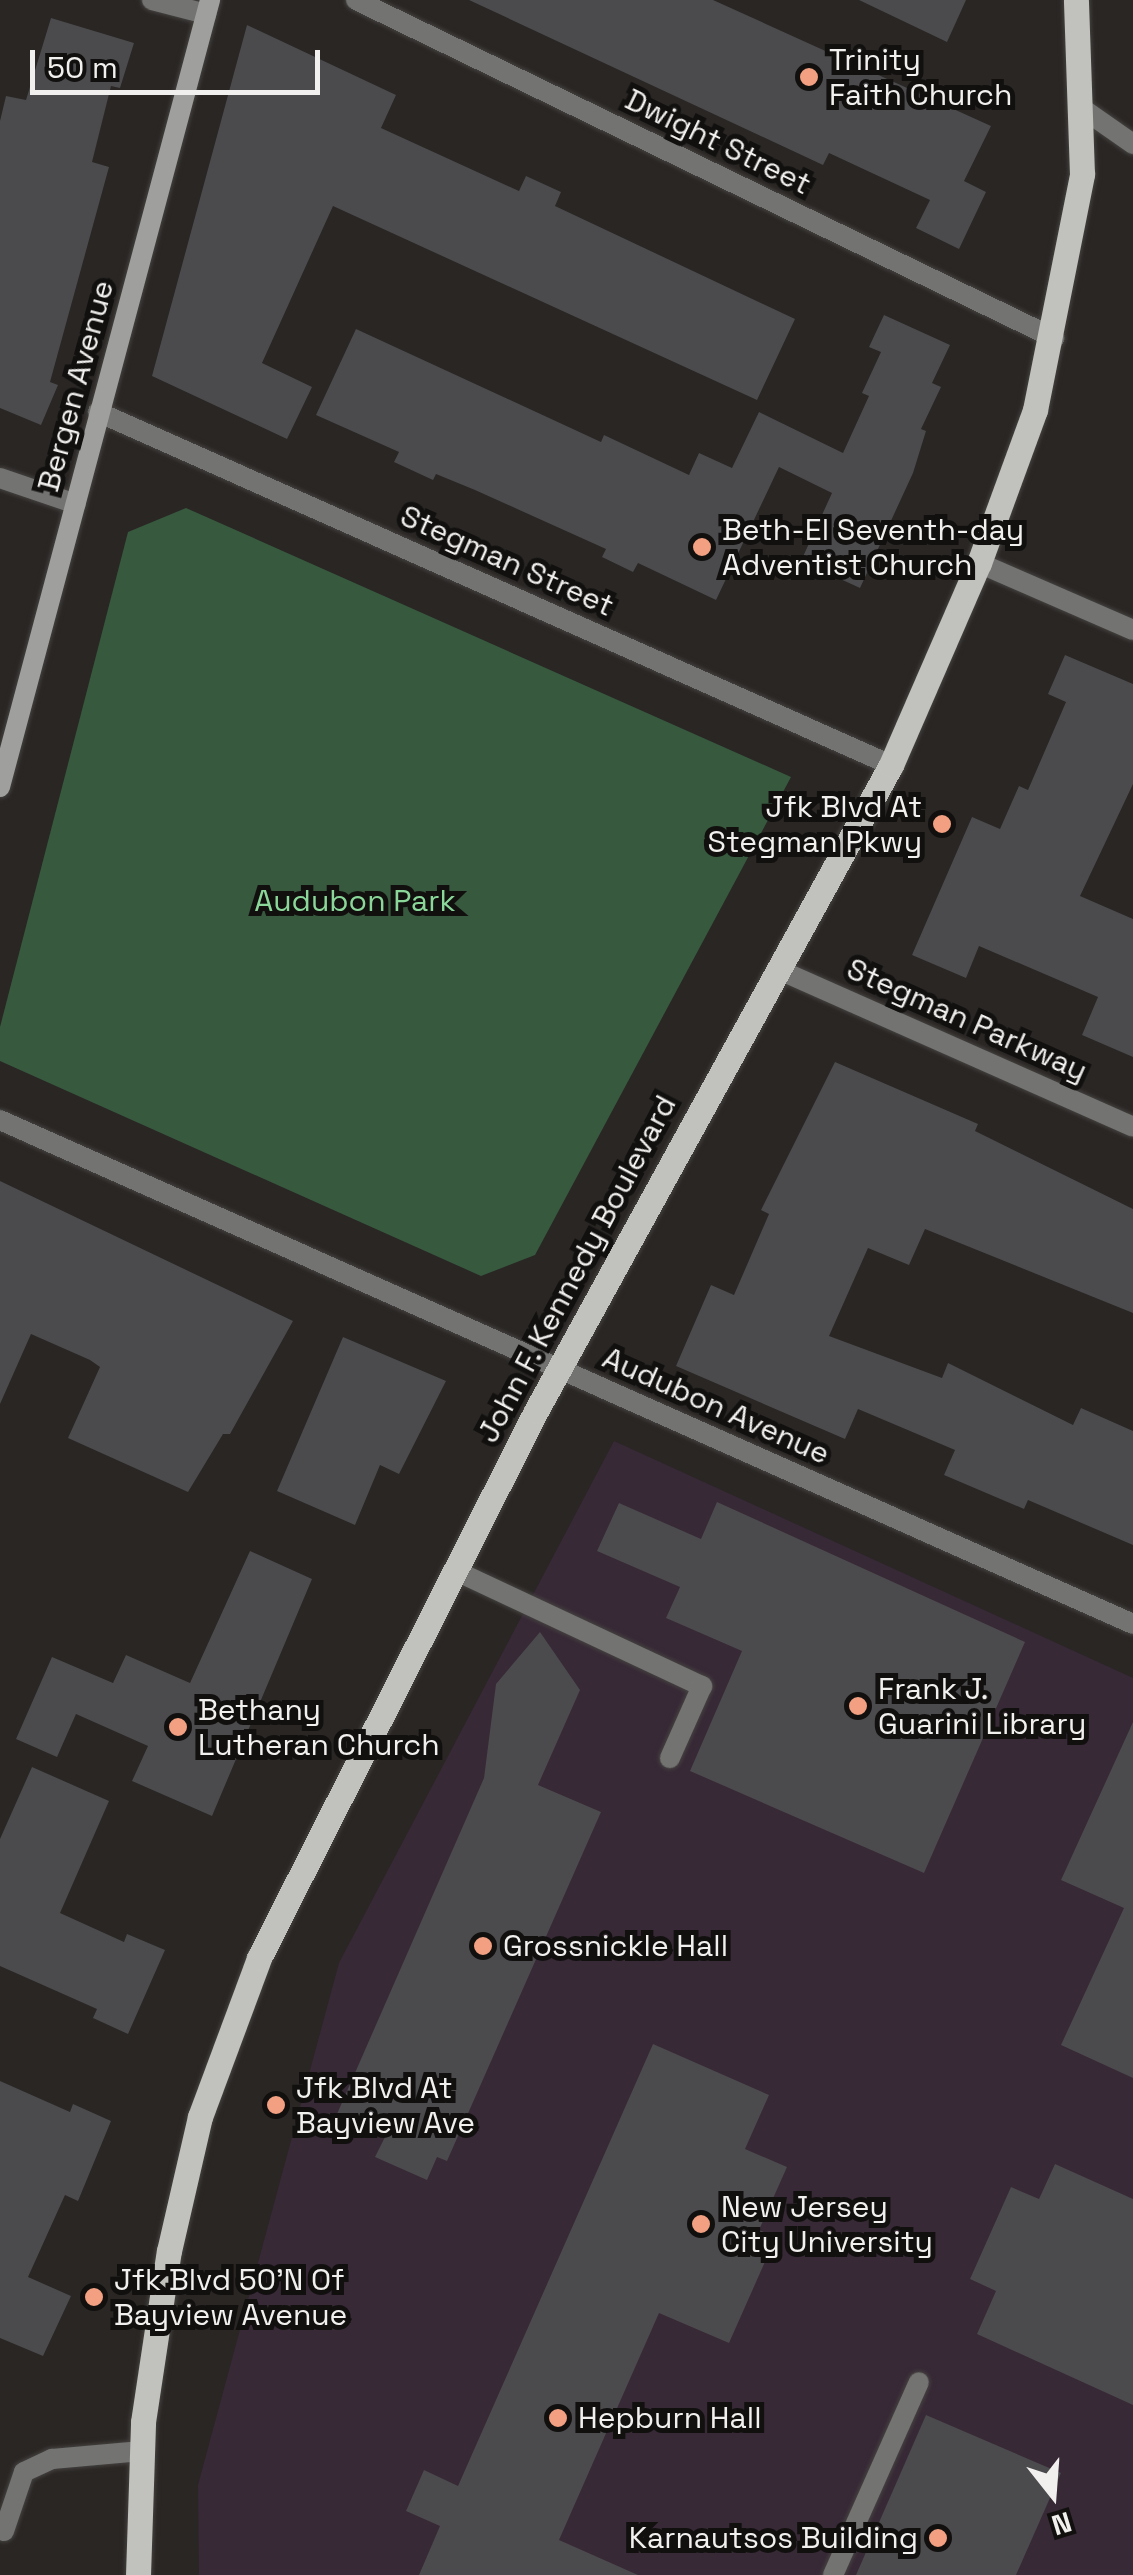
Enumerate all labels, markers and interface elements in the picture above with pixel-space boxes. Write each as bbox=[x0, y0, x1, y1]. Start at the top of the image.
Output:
scale bar bbox=[35, 30, 325, 92]
place label: Trinity Faith Church bbox=[829, 42, 1012, 112]
text: 50 m bbox=[47, 48, 118, 87]
marker: Trinity Faith Church bbox=[798, 66, 820, 88]
street label: Dwight Street bbox=[619, 82, 817, 202]
street label: Bergen Avenue bbox=[30, 276, 122, 496]
street label: Stegman Street bbox=[395, 498, 619, 624]
place label: Beth-El Seventh-day Adventist Church bbox=[722, 512, 1024, 582]
marker: Beth-El Seventh-day Adventist Church bbox=[691, 536, 713, 558]
place label: Jfk Blvd At Stegman Pkwy bbox=[708, 789, 922, 860]
marker: Jfk Blvd At Stegman Pkwy bbox=[931, 813, 953, 835]
park label: Audubon Park bbox=[254, 883, 456, 919]
street label: Stegman Parkway bbox=[841, 951, 1093, 1089]
street label: John F. Kennedy Boulevard bbox=[470, 1089, 684, 1449]
street label: Audubon Avenue bbox=[597, 1340, 835, 1472]
place label: Frank J. Guarini Library bbox=[878, 1671, 1086, 1742]
place label: Bethany Lutheran Church bbox=[198, 1692, 440, 1762]
marker: Frank J. Guarini Library bbox=[847, 1695, 869, 1717]
marker: Bethany Lutheran Church bbox=[167, 1716, 189, 1738]
place label: Grossnickle Hall bbox=[503, 1928, 728, 1964]
marker: Grossnickle Hall bbox=[472, 1935, 494, 1957]
place label: Jfk Blvd At Bayview Ave bbox=[296, 2070, 475, 2140]
marker: Jfk Blvd At Bayview Ave bbox=[265, 2094, 287, 2116]
place label: New Jersey City University bbox=[721, 2189, 933, 2260]
marker: New Jersey City University bbox=[690, 2213, 712, 2235]
place label: Jfk Blvd 50'N Of Bayview Avenue bbox=[114, 2262, 348, 2332]
marker: Jfk Blvd 50'N Of Bayview Avenue bbox=[83, 2286, 105, 2308]
place label: Hepburn Hall bbox=[578, 2400, 761, 2436]
marker: Hepburn Hall bbox=[547, 2407, 569, 2429]
north arrow bbox=[1003, 2445, 1103, 2545]
text: N bbox=[1048, 2504, 1076, 2544]
place label: Karnautsos Building bbox=[629, 2520, 918, 2556]
marker: Karnautsos Building bbox=[927, 2527, 949, 2549]

